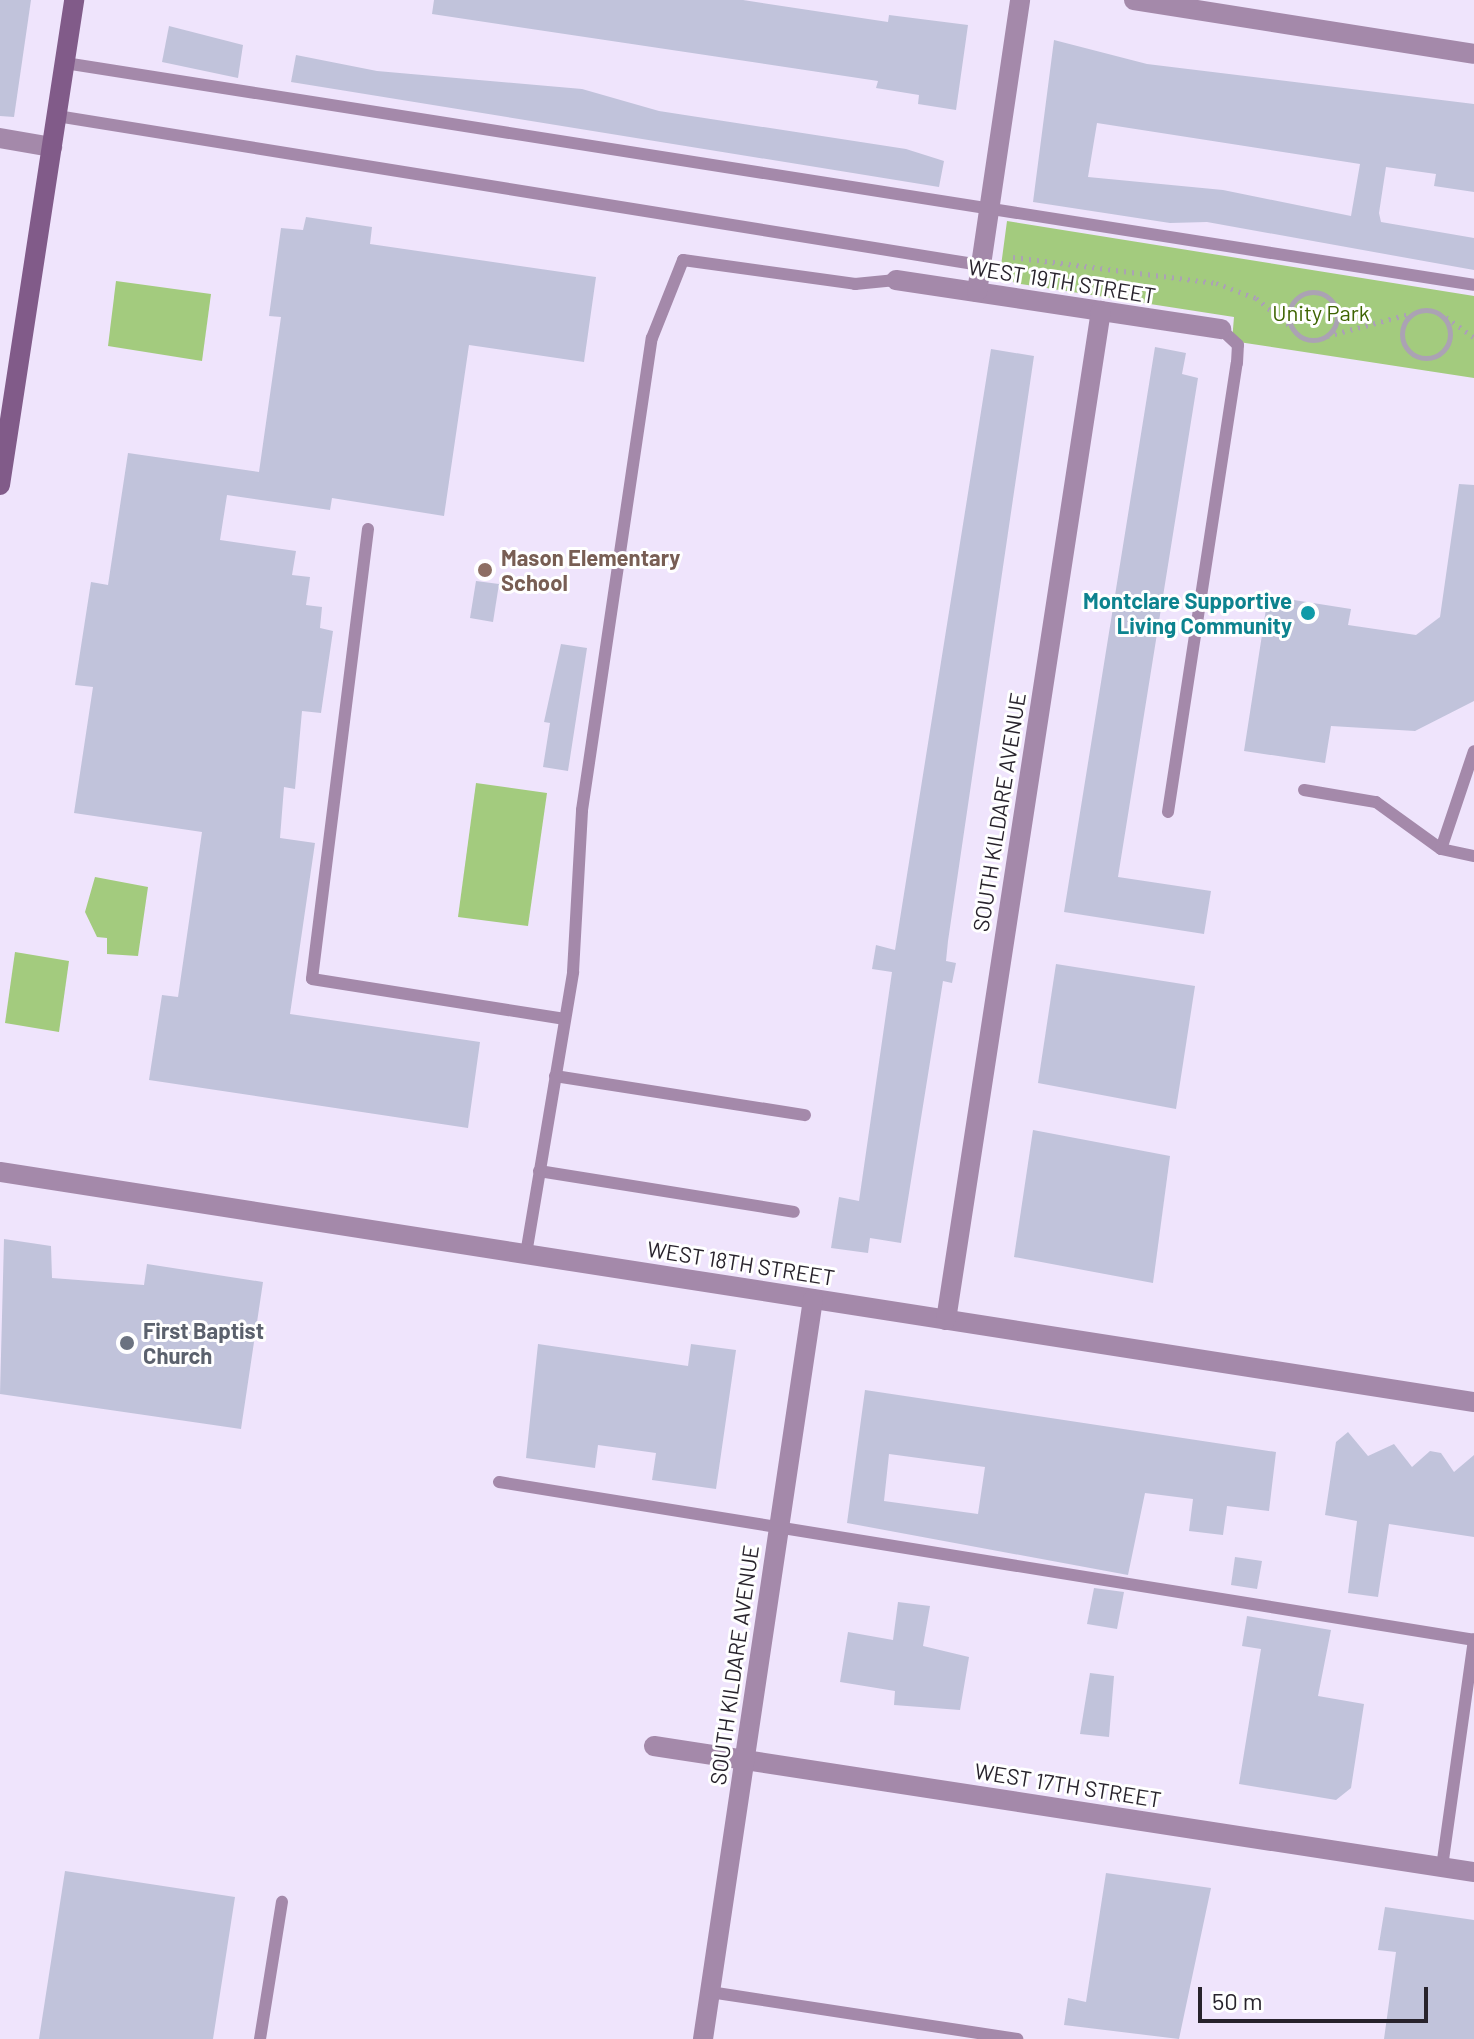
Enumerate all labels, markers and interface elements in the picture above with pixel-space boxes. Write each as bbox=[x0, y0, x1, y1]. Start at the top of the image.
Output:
street label: WEST 19TH STREET bbox=[966, 253, 1158, 309]
park label: Unity Park bbox=[1272, 300, 1370, 326]
place label: Mason Elementary School bbox=[501, 544, 680, 596]
marker: Mason Elementary School bbox=[476, 561, 494, 579]
place label: Montclare Supportive Living Community bbox=[1083, 587, 1292, 638]
marker: Montclare Supportive Living Community bbox=[1299, 604, 1317, 622]
street label: SOUTH KILDARE AVENUE bbox=[967, 690, 1031, 934]
street label: WEST 18TH STREET bbox=[645, 1235, 837, 1291]
place label: First Baptist Church bbox=[143, 1317, 264, 1368]
marker: First Baptist Church bbox=[118, 1334, 136, 1352]
street label: SOUTH KILDARE AVENUE bbox=[704, 1543, 764, 1787]
street label: WEST 17TH STREET bbox=[973, 1757, 1163, 1813]
scale bar bbox=[1202, 1971, 1432, 2021]
text: 50 m bbox=[1212, 1986, 1263, 2015]

